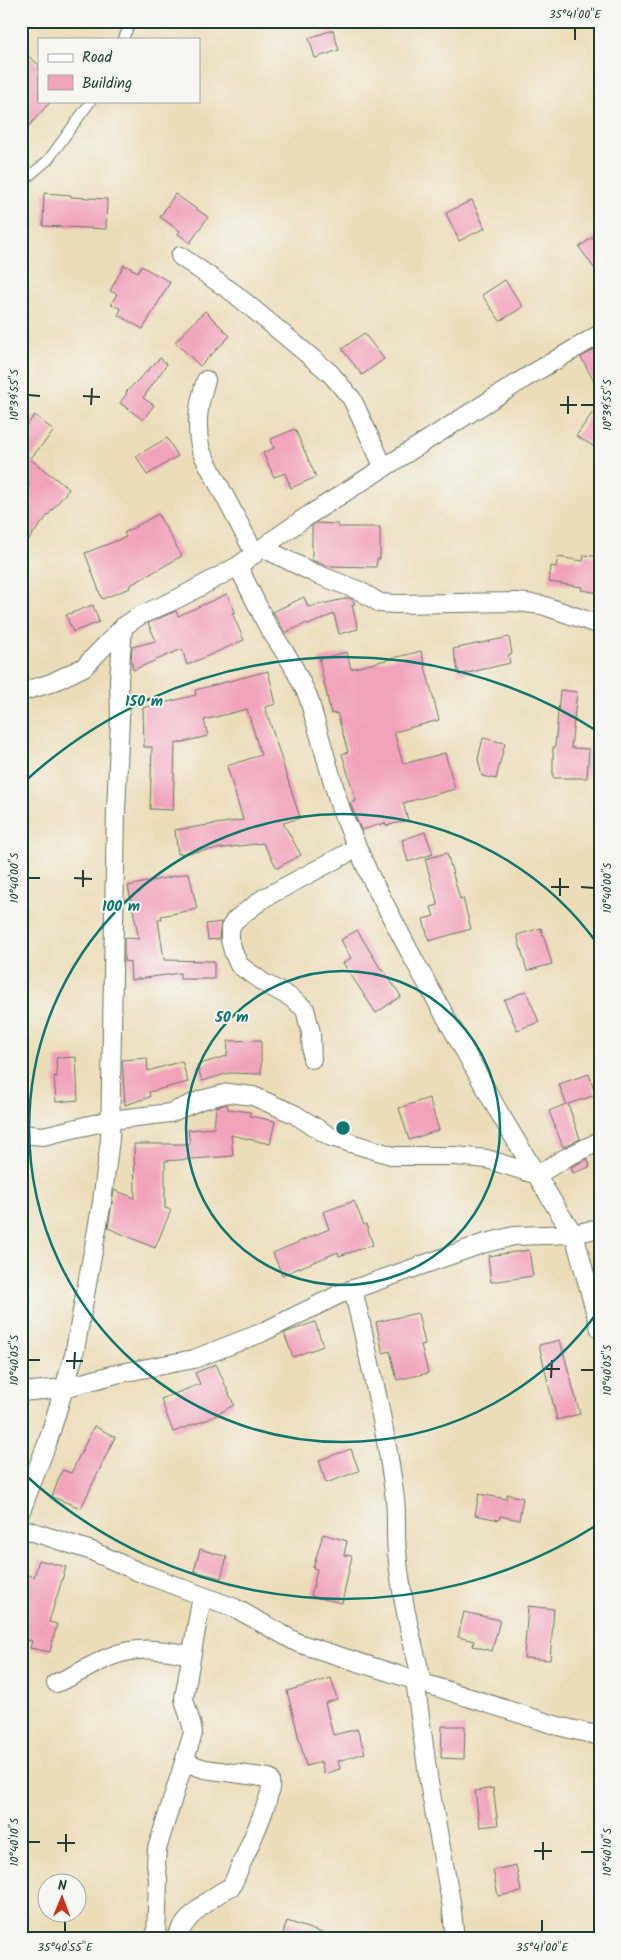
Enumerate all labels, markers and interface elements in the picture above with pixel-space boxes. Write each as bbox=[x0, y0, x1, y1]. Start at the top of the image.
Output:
text: 35°41'00"E bbox=[549, 5, 602, 24]
legend bbox=[38, 38, 200, 102]
text: Road bbox=[82, 46, 113, 70]
text: Building bbox=[82, 72, 132, 96]
text: 10°39'55"S bbox=[5, 369, 24, 421]
text: 10°39'55"S bbox=[598, 379, 617, 431]
text: 150 m bbox=[125, 690, 163, 714]
text: 10°40'00"S bbox=[5, 852, 24, 903]
text: 10°40'00"S bbox=[598, 862, 617, 913]
text: 100 m bbox=[102, 895, 140, 919]
text: 50 m bbox=[214, 1006, 249, 1030]
centre of rings bbox=[334, 1119, 352, 1137]
text: 10°40'05"S bbox=[5, 1334, 24, 1385]
text: 10°40'05"S bbox=[598, 1344, 617, 1395]
text: 10°40'10"S bbox=[5, 1817, 24, 1866]
text: 10°40'10"S bbox=[598, 1827, 617, 1876]
north arrow bbox=[38, 1872, 88, 1922]
text: N bbox=[58, 1875, 67, 1897]
text: 35°40'55"E bbox=[37, 1938, 94, 1957]
text: 35°41'00"E bbox=[516, 1938, 569, 1957]

